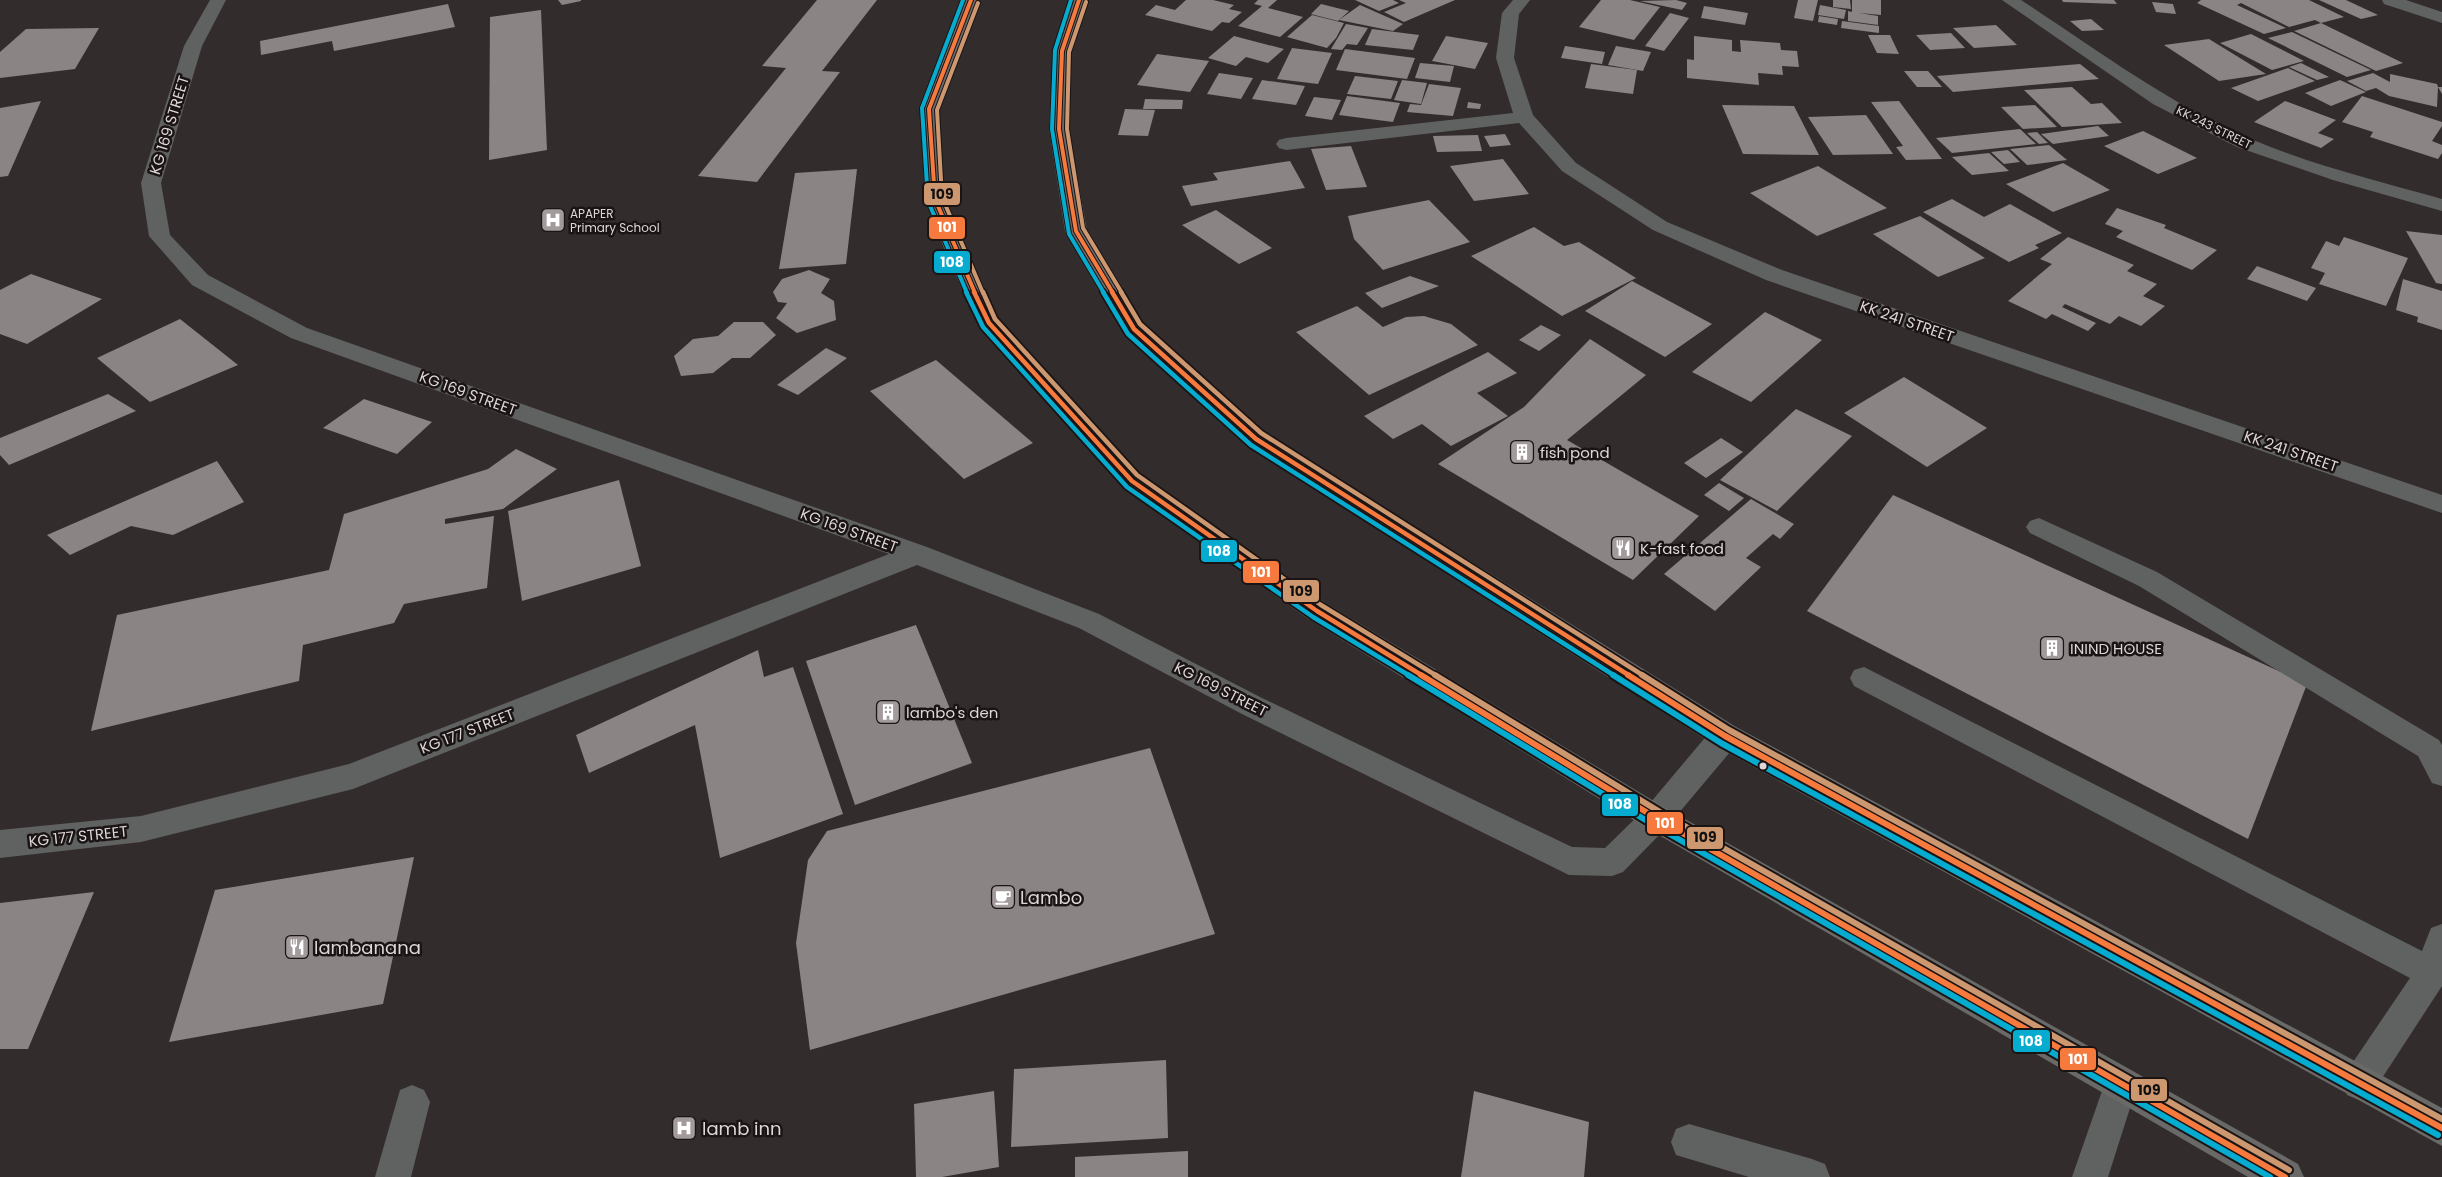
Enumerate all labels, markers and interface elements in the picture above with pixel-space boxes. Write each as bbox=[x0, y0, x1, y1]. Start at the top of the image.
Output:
street label: KG 169 STREET bbox=[144, 73, 194, 177]
street label: KK 243 STREET bbox=[2173, 101, 2255, 153]
line badge: 109 bbox=[923, 182, 961, 206]
text: 109 bbox=[930, 184, 954, 204]
place label: APAPER Primary School bbox=[570, 205, 660, 236]
hospital icon: APAPER Primary School bbox=[540, 207, 566, 233]
line badge: 101 bbox=[928, 216, 966, 240]
text: 101 bbox=[937, 217, 957, 237]
line badge: 108 bbox=[933, 250, 971, 274]
text: 108 bbox=[940, 252, 964, 272]
street label: KK 241 STREET bbox=[1857, 295, 1957, 347]
street label: KG 169 STREET bbox=[416, 366, 520, 420]
street label: KK 241 STREET bbox=[2241, 425, 2341, 477]
building icon: fish pond bbox=[1509, 439, 1535, 465]
place label: fish pond bbox=[1540, 442, 1610, 463]
street label: KG 169 STREET bbox=[797, 503, 901, 557]
restaurant icon: K-fast food bbox=[1610, 535, 1636, 561]
place label: K-fast food bbox=[1640, 538, 1724, 559]
line badge: 108 bbox=[1200, 539, 1238, 563]
text: 108 bbox=[1207, 541, 1231, 561]
line badge: 101 bbox=[1242, 560, 1280, 584]
text: 101 bbox=[1251, 562, 1271, 582]
line badge: 109 bbox=[1282, 579, 1320, 603]
text: 109 bbox=[1289, 581, 1313, 601]
building icon: ININD HOUSE bbox=[2039, 635, 2065, 661]
place label: ININD HOUSE bbox=[2070, 638, 2162, 659]
street label: KG 169 STREET bbox=[1171, 656, 1271, 722]
building icon: lambo's den bbox=[875, 699, 901, 725]
place label: lambo's den bbox=[906, 702, 998, 723]
street label: KG 177 STREET bbox=[417, 703, 517, 759]
unlabelled marker bbox=[1758, 761, 1768, 771]
line badge: 108 bbox=[1601, 793, 1639, 817]
text: 108 bbox=[1608, 794, 1632, 814]
line badge: 101 bbox=[1646, 811, 1684, 835]
text: 101 bbox=[1655, 813, 1675, 833]
street label: KG 177 STREET bbox=[27, 820, 129, 852]
line badge: 109 bbox=[1686, 826, 1724, 850]
text: 109 bbox=[1693, 827, 1717, 847]
cafe icon: Lambo bbox=[990, 884, 1016, 910]
place label: Lambo bbox=[1020, 885, 1082, 910]
restaurant icon: lambanana bbox=[284, 934, 310, 960]
place label: lambanana bbox=[314, 935, 421, 960]
line badge: 108 bbox=[2012, 1029, 2051, 1053]
text: 108 bbox=[2019, 1031, 2043, 1051]
line badge: 101 bbox=[2059, 1047, 2097, 1071]
text: 101 bbox=[2068, 1049, 2088, 1069]
line badge: 109 bbox=[2130, 1078, 2168, 1102]
text: 109 bbox=[2137, 1080, 2161, 1100]
hospital icon: lamb inn bbox=[671, 1115, 697, 1141]
place label: lamb inn bbox=[702, 1116, 782, 1141]

